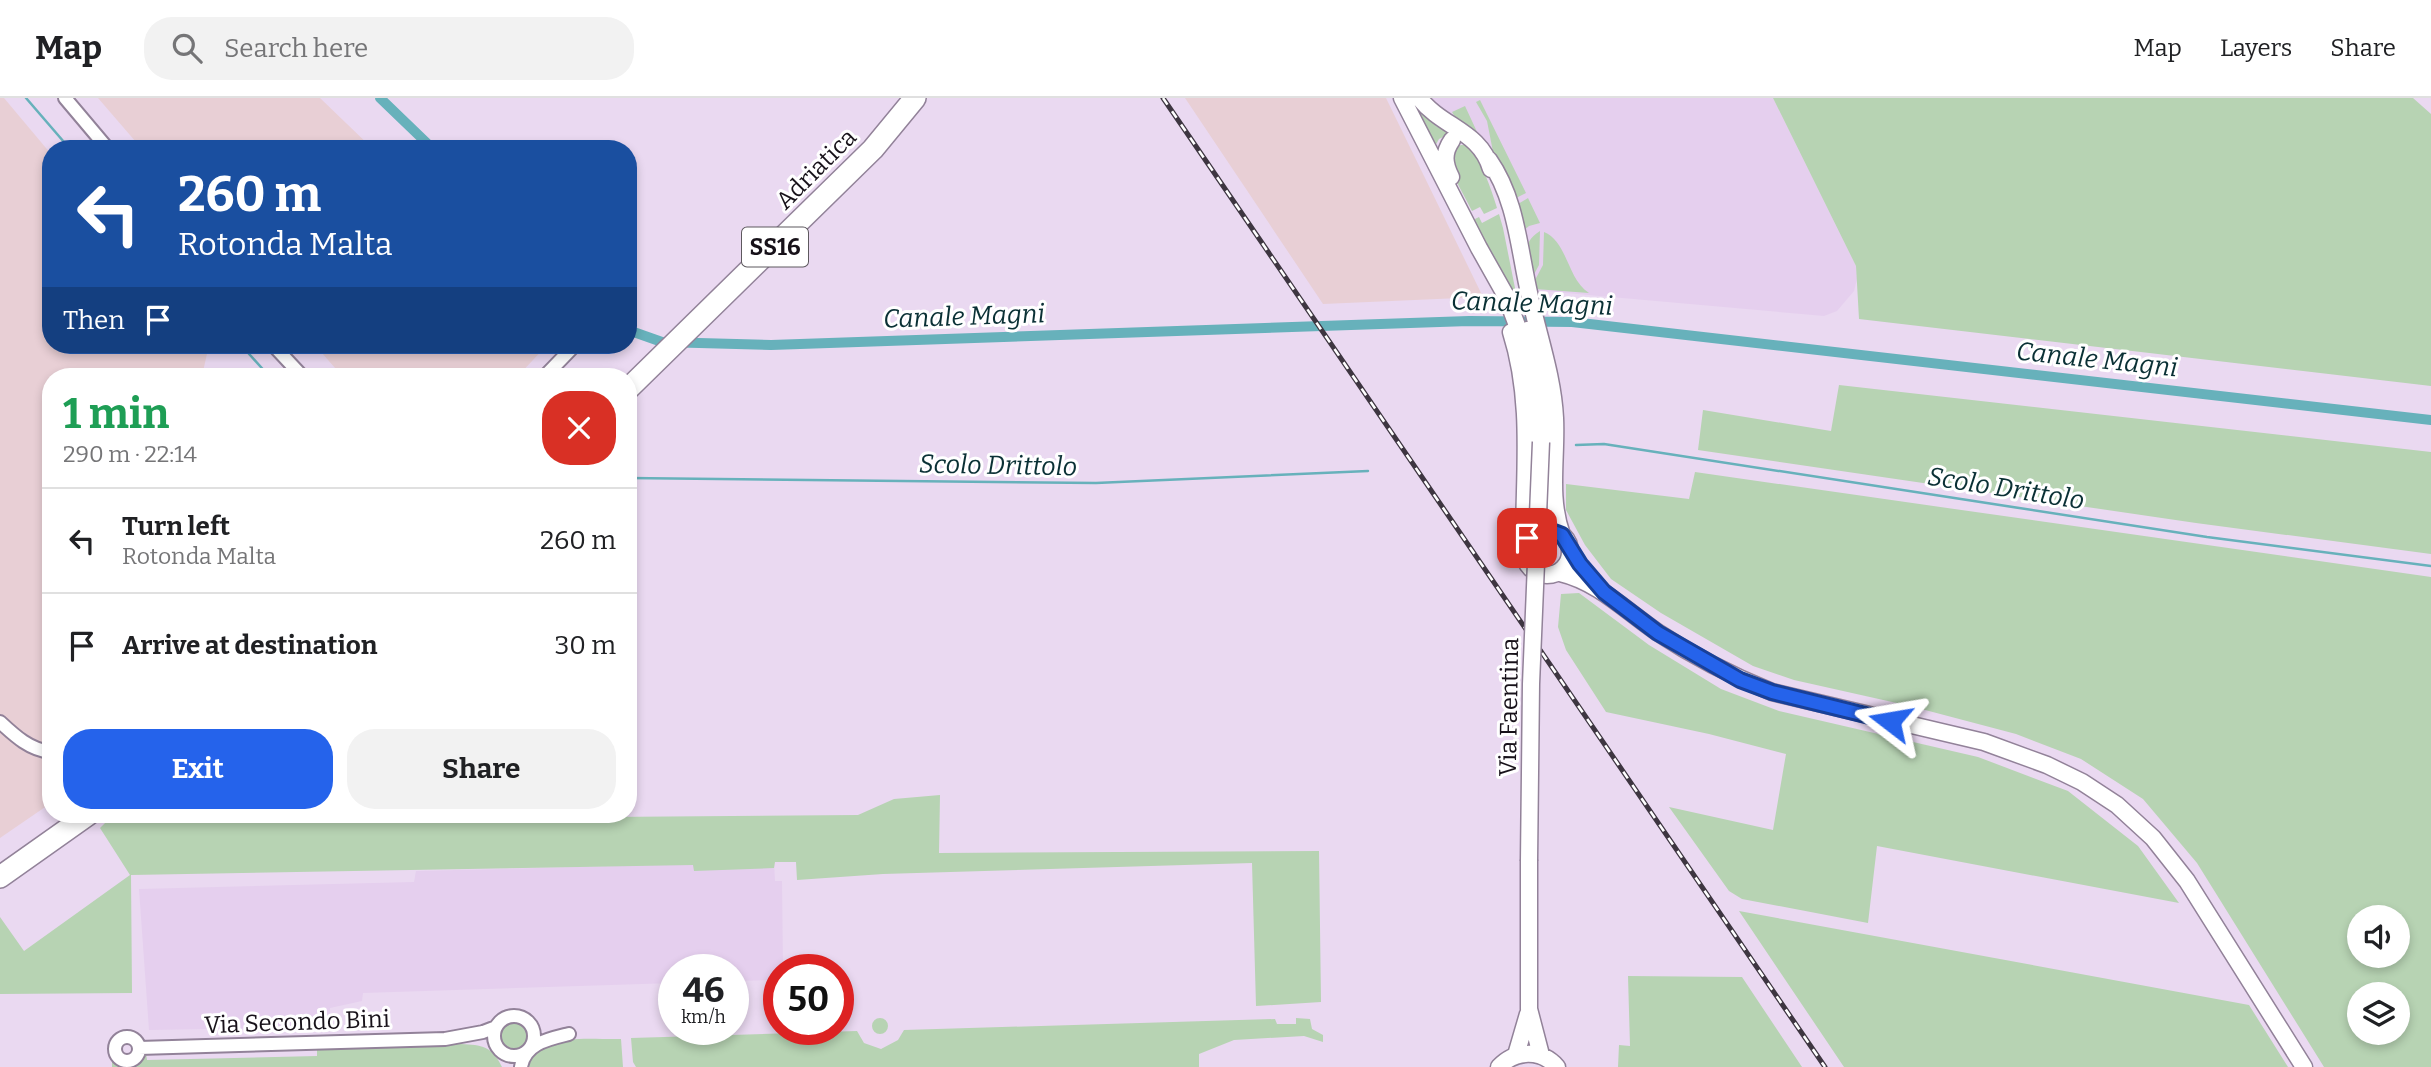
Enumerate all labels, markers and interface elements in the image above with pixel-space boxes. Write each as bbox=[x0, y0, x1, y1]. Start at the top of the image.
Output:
search box bbox=[144, 17, 634, 80]
text: Map bbox=[35, 28, 102, 68]
icon: search bbox=[168, 29, 206, 67]
text: Search here bbox=[224, 33, 368, 64]
text: Map bbox=[2134, 34, 2182, 62]
text: Layers bbox=[2220, 34, 2292, 62]
text: Share bbox=[2330, 34, 2396, 62]
street label: Adriatica bbox=[770, 123, 862, 215]
text: 260 m bbox=[178, 165, 321, 224]
icon: left bbox=[63, 168, 154, 259]
text: Rotonda Malta bbox=[178, 225, 393, 263]
road number: SS16 bbox=[742, 228, 808, 266]
water label: Canale Magni bbox=[1451, 285, 1613, 322]
water label: Canale Magni bbox=[883, 298, 1045, 335]
icon: arrive bbox=[139, 301, 177, 339]
text: Then bbox=[63, 305, 125, 336]
water label: Canale Magni bbox=[2015, 336, 2179, 383]
text: 1 min bbox=[63, 389, 169, 439]
button: close bbox=[542, 391, 616, 465]
text: 290 m · 22:14 bbox=[63, 440, 197, 468]
water label: Scolo Drittolo bbox=[919, 449, 1077, 482]
water label: Scolo Drittolo bbox=[1925, 461, 2086, 516]
pin bbox=[1497, 508, 1557, 568]
text: Turn left bbox=[122, 511, 230, 542]
icon: arrive bbox=[1508, 519, 1546, 557]
icon: left bbox=[63, 522, 101, 560]
text: 260 m bbox=[540, 525, 616, 556]
text: Rotonda Malta bbox=[122, 542, 276, 570]
icon: arrive bbox=[63, 627, 101, 665]
text: Arrive at destination bbox=[122, 630, 377, 661]
text: 30 m bbox=[555, 630, 616, 661]
street label: Via Faentina bbox=[1494, 637, 1524, 777]
position arrow bbox=[1853, 684, 1927, 758]
button: Exit bbox=[63, 729, 333, 809]
button: Share bbox=[347, 729, 616, 809]
map controls bbox=[2347, 905, 2410, 1045]
button: sound bbox=[2347, 905, 2410, 968]
speed limit sign: 50 bbox=[763, 954, 854, 1045]
text: 46 bbox=[682, 969, 725, 1011]
button: layers bbox=[2347, 982, 2410, 1045]
street label: Via Secondo Bini bbox=[204, 1005, 390, 1039]
text: km/h bbox=[681, 1006, 726, 1028]

